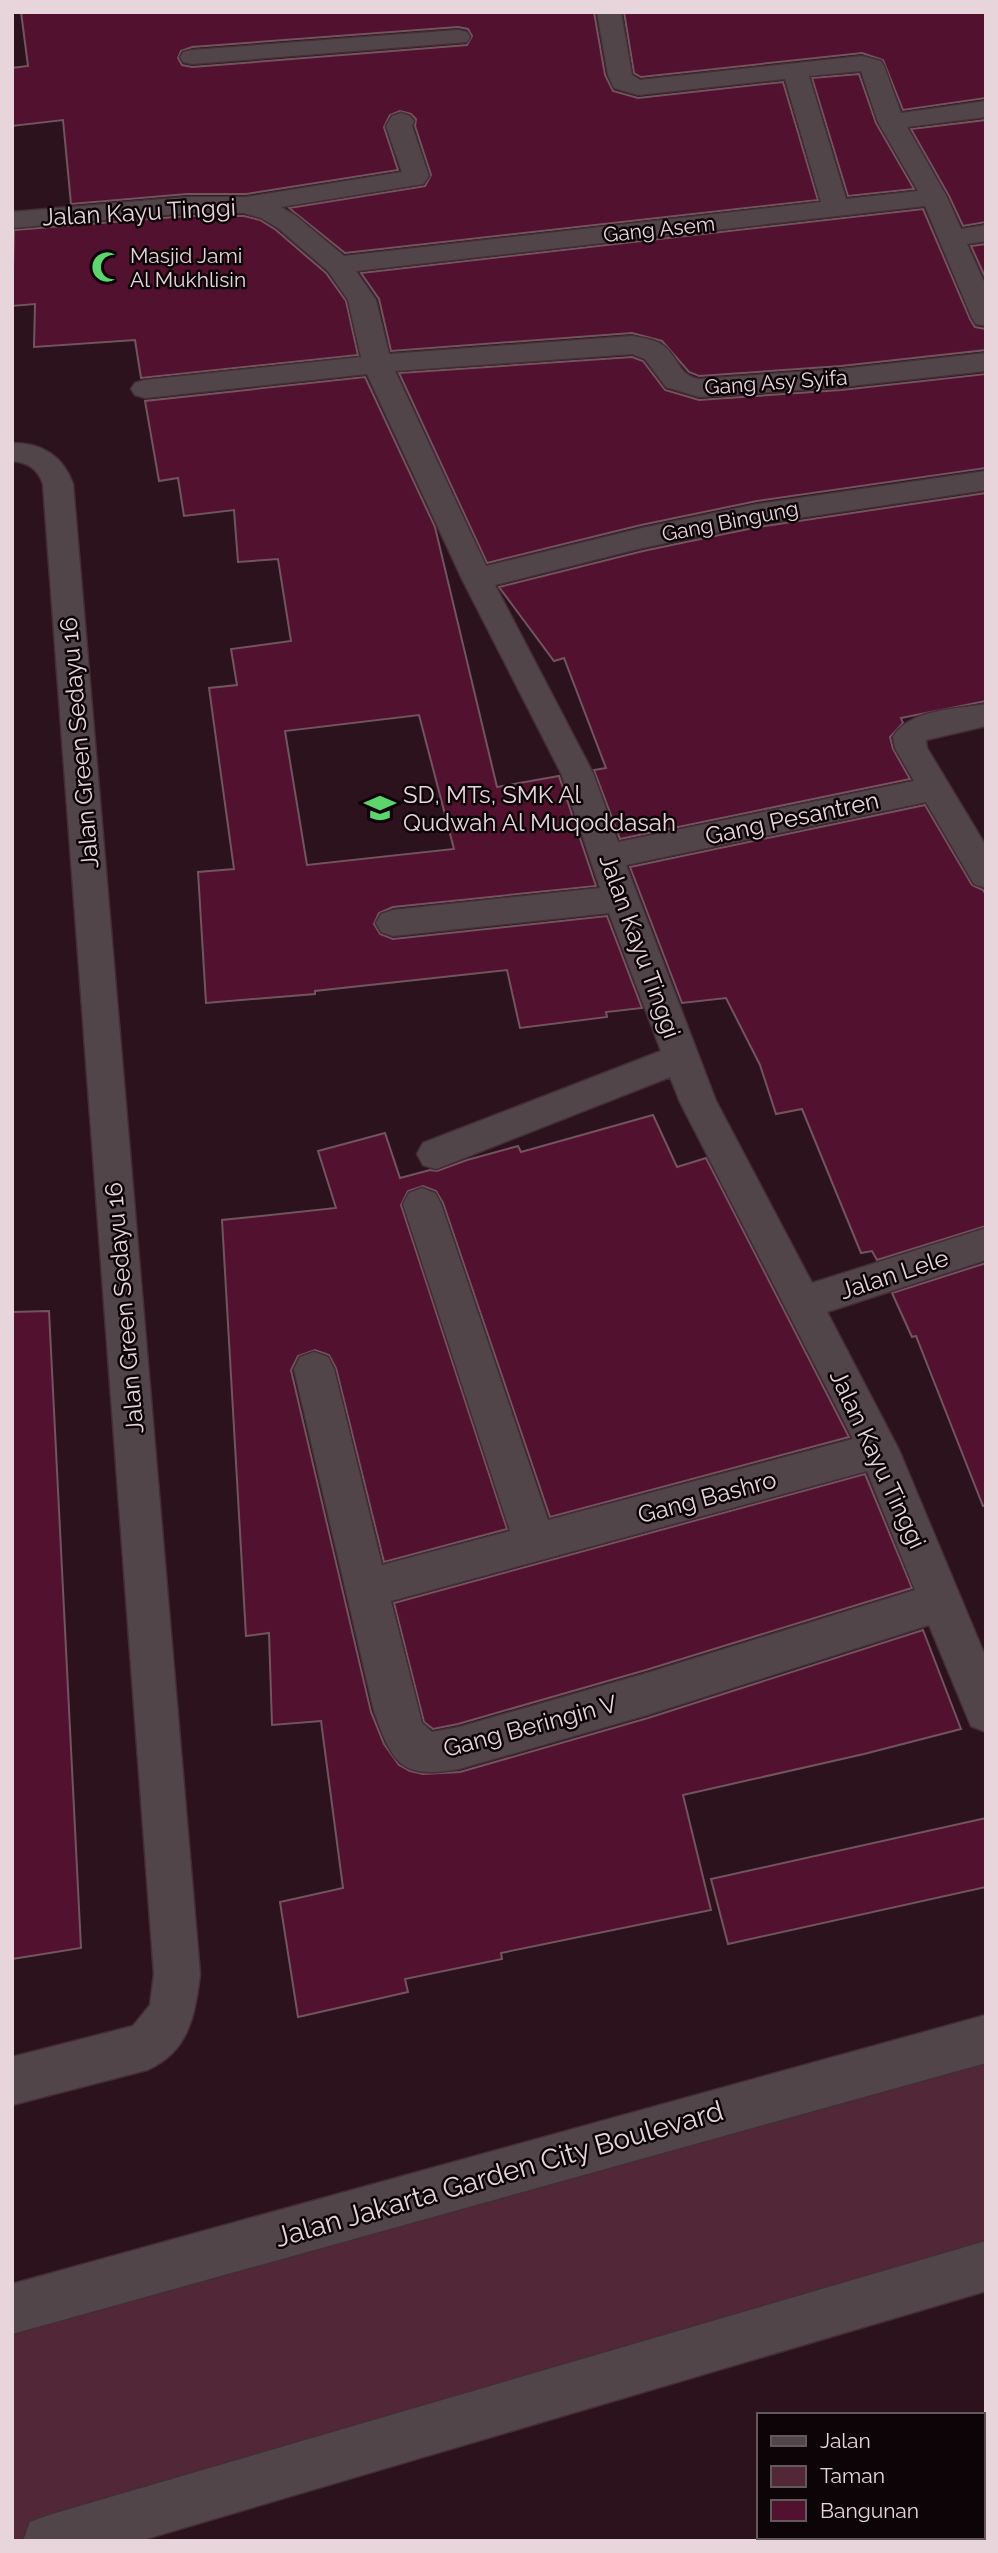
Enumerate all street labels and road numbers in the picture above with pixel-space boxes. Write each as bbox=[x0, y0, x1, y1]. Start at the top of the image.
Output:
street label: Jalan Kayu Tinggi bbox=[42, 192, 236, 232]
street label: Gang Asem bbox=[602, 211, 716, 247]
street label: Gang Asy Syifa bbox=[704, 365, 848, 399]
street label: Gang Bingung bbox=[660, 496, 800, 546]
street label: Jalan Green Sedayu 16 bbox=[54, 616, 104, 870]
street label: Gang Pesantren bbox=[703, 785, 881, 851]
street label: Jalan Kayu Tinggi bbox=[593, 850, 687, 1042]
street label: Jalan Green Sedayu 16 bbox=[99, 1181, 149, 1435]
street label: Jalan Lele bbox=[836, 1243, 952, 1305]
street label: Jalan Kayu Tinggi bbox=[824, 1365, 932, 1553]
street label: Gang Bashro bbox=[635, 1465, 779, 1529]
street label: Gang Beringin V bbox=[440, 1689, 620, 1763]
street label: Jalan Jakarta Garden City Boulevard bbox=[271, 2094, 727, 2254]

